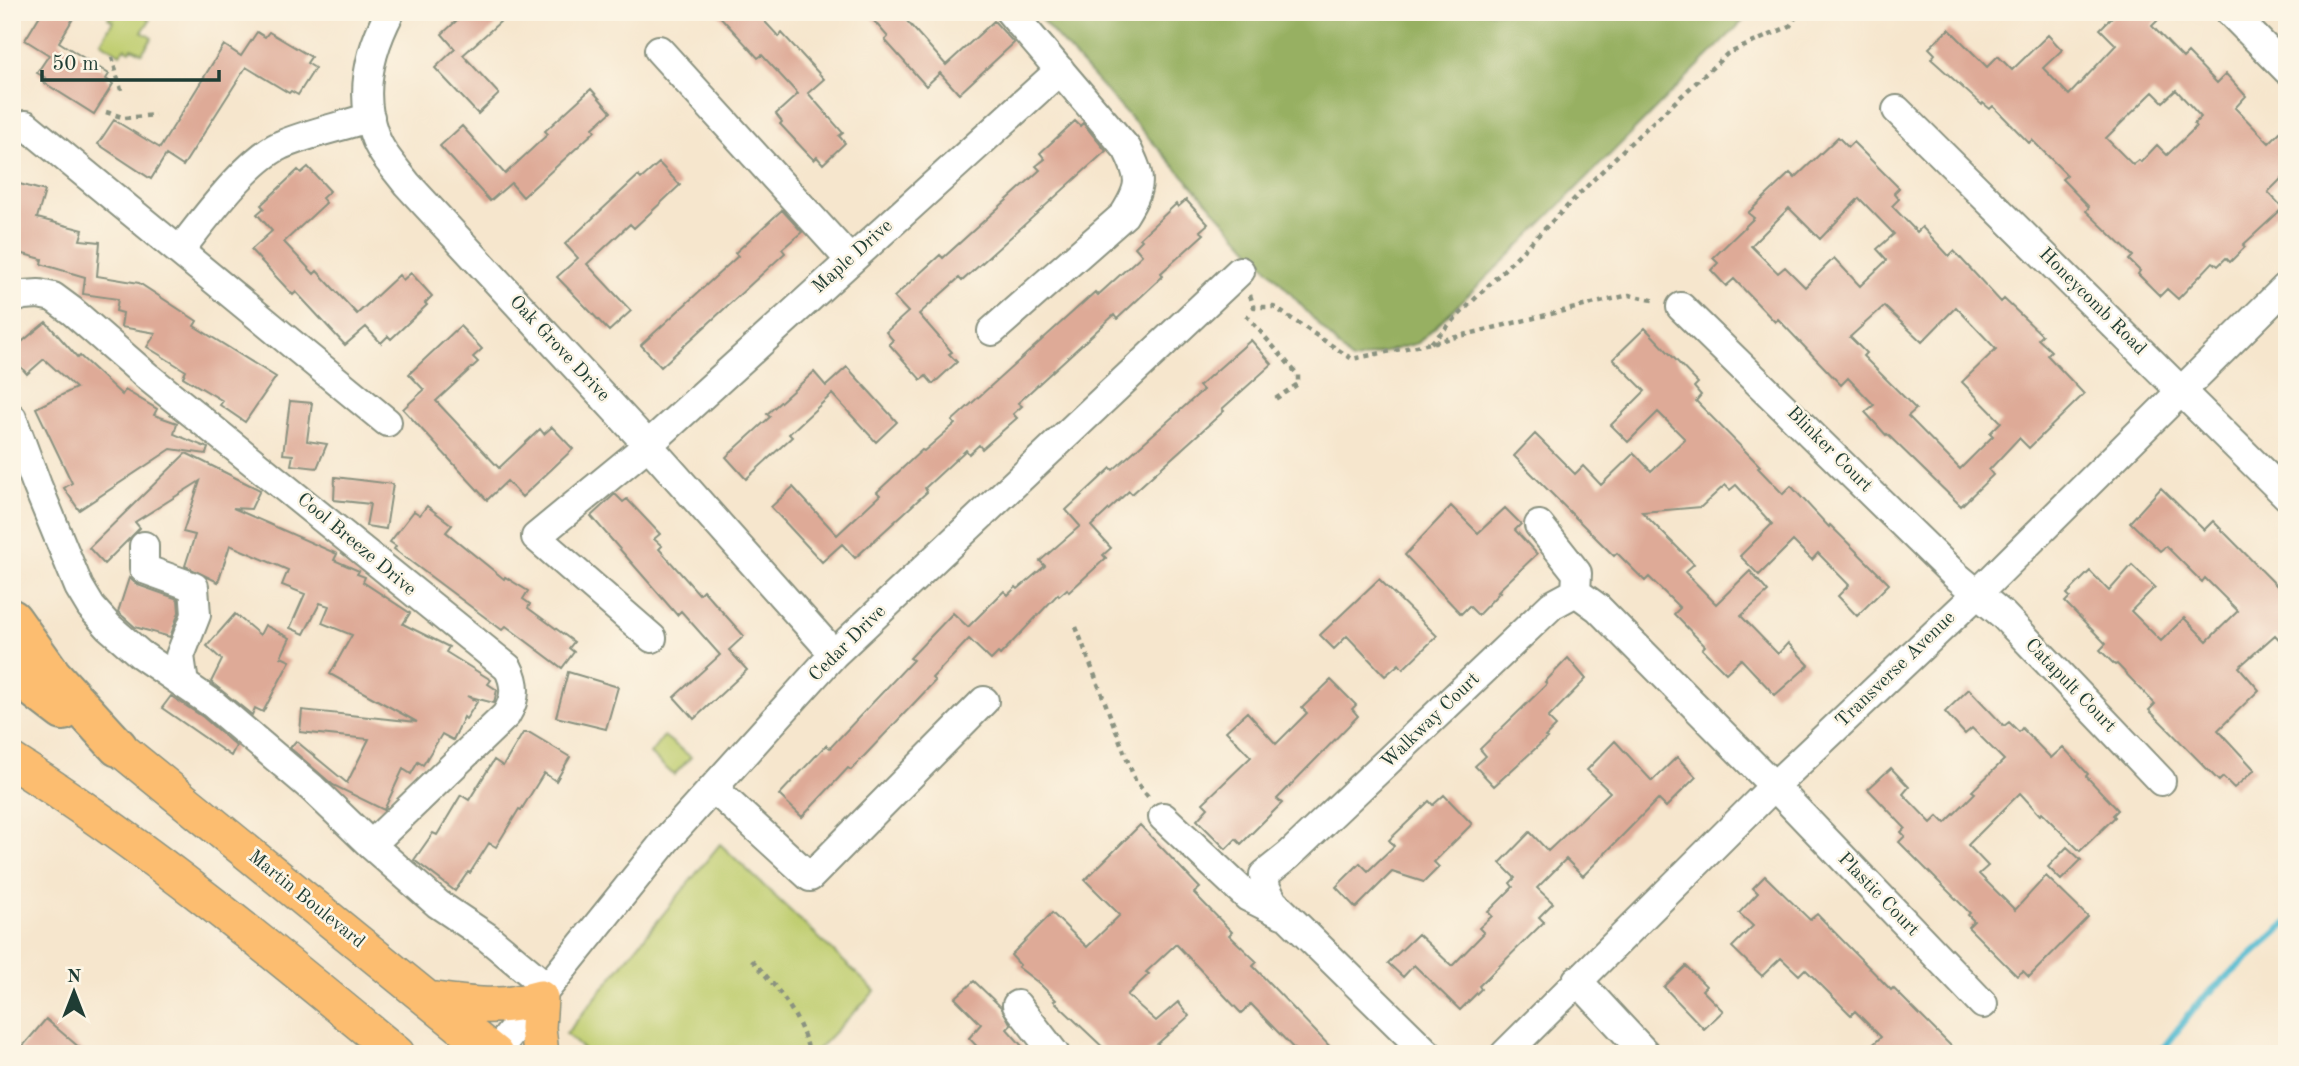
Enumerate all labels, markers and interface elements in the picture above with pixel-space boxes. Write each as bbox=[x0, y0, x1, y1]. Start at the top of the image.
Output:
scale bar bbox=[42, 38, 219, 82]
text: 50 m bbox=[52, 54, 99, 75]
street label: Maple Drive bbox=[809, 216, 897, 298]
street label: Honeycomb Road bbox=[2035, 245, 2149, 359]
street label: Oak Grove Drive bbox=[505, 292, 613, 406]
street label: Blinker Court bbox=[1783, 404, 1875, 496]
street label: Cool Breeze Drive bbox=[293, 490, 419, 600]
street label: Cedar Drive bbox=[806, 602, 890, 686]
street label: Transverse Avenue bbox=[1833, 608, 1959, 732]
street label: Catapult Court bbox=[2021, 636, 2119, 736]
street label: Walkway Court bbox=[1378, 670, 1484, 772]
street label: Martin Boulevard bbox=[244, 847, 368, 953]
street label: Plastic Court bbox=[1834, 850, 1922, 940]
north arrow bbox=[38, 958, 108, 1028]
text: N bbox=[67, 968, 82, 987]

